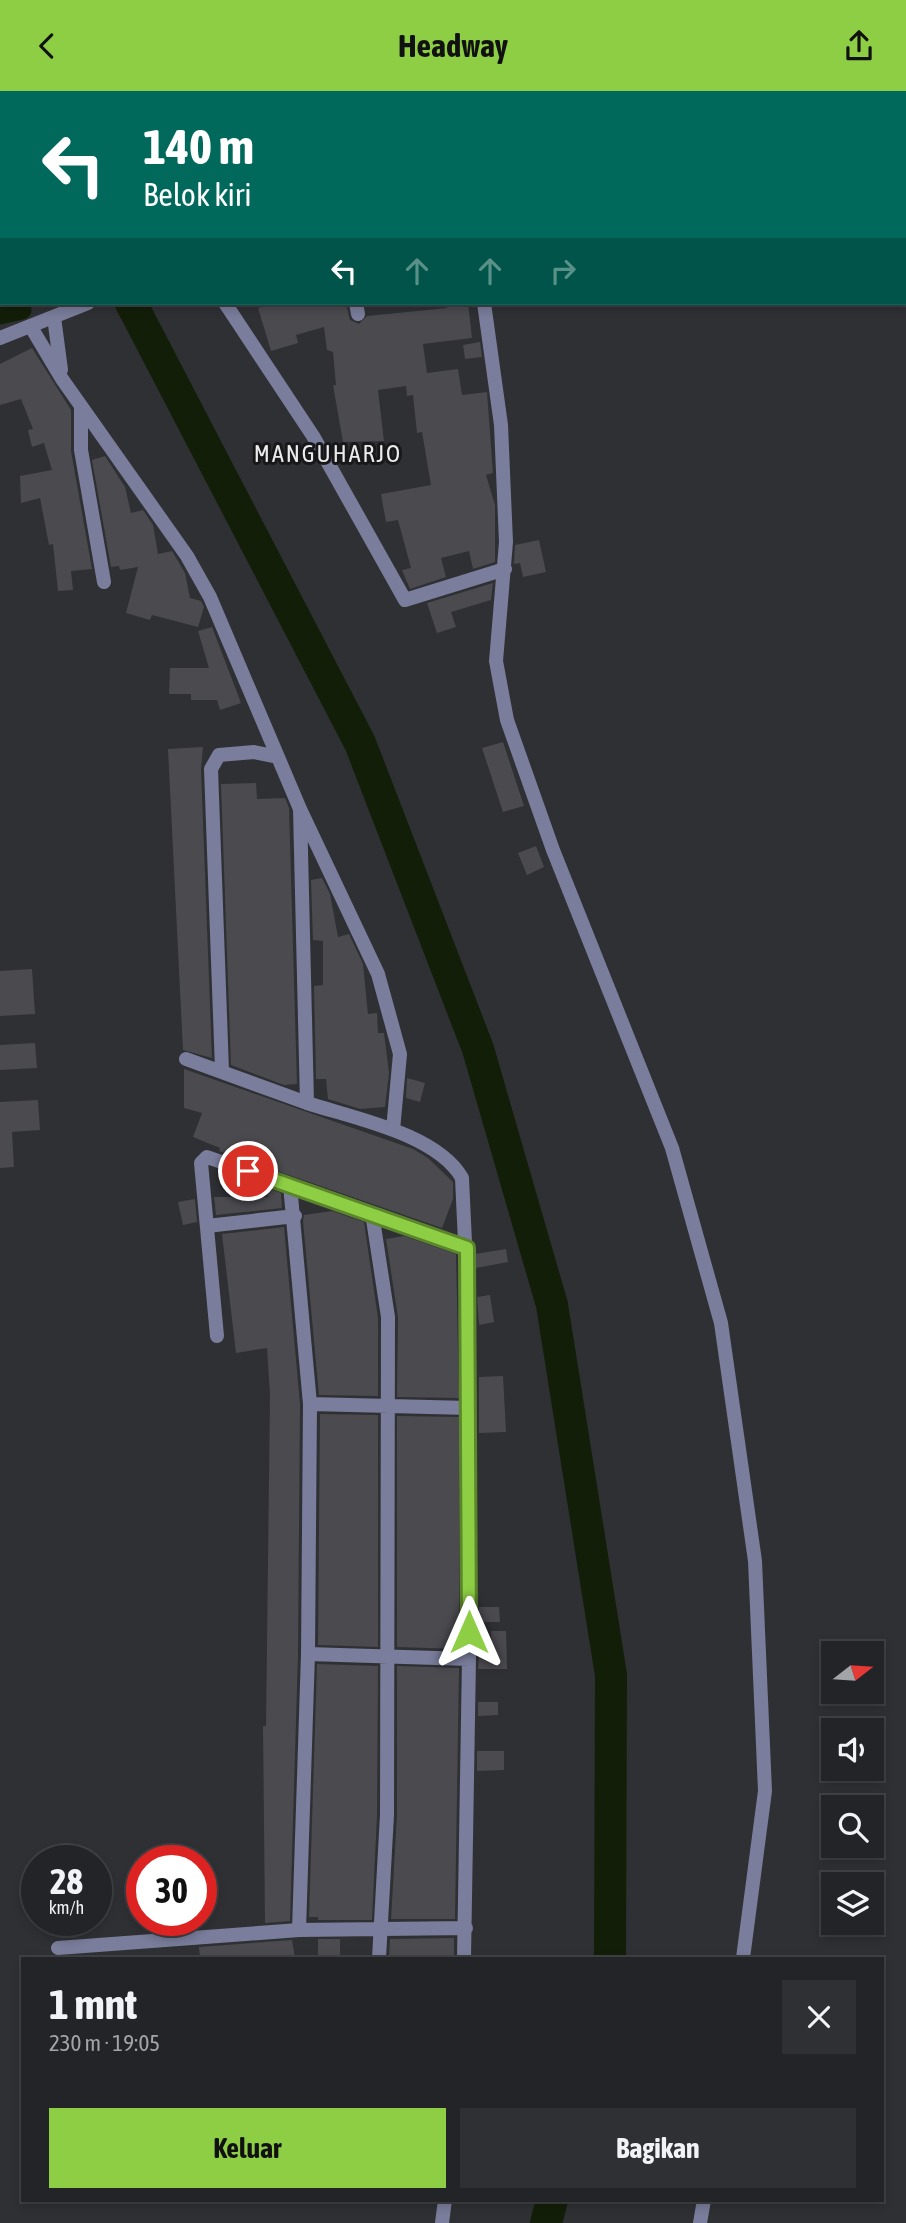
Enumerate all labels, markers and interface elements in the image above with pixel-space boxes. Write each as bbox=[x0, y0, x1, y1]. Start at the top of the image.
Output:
icon: back bbox=[28, 27, 66, 65]
text: Headway bbox=[398, 27, 508, 64]
icon: share bbox=[840, 27, 878, 65]
text: 140 m bbox=[143, 118, 254, 174]
icon: left bbox=[28, 119, 119, 210]
text: Belok kiri bbox=[143, 176, 252, 213]
icon: left bbox=[325, 252, 363, 290]
icon: ahead bbox=[398, 252, 436, 290]
icon: ahead bbox=[471, 252, 509, 290]
icon: right bbox=[544, 252, 582, 290]
district label: MANGUHARJO bbox=[254, 440, 402, 467]
pin bbox=[218, 1141, 278, 1201]
icon: arrive bbox=[229, 1152, 267, 1190]
position arrow bbox=[432, 1595, 506, 1669]
north arrow bbox=[821, 1641, 884, 1705]
map controls bbox=[821, 1641, 884, 1935]
button: sound bbox=[821, 1718, 884, 1781]
button: search bbox=[821, 1795, 884, 1858]
speed limit sign: 30 bbox=[126, 1845, 217, 1936]
text: 28 bbox=[50, 1861, 83, 1901]
button: layers bbox=[821, 1872, 884, 1935]
text: km/h bbox=[49, 1897, 84, 1918]
text: 1 mnt bbox=[49, 1980, 137, 2028]
button: close bbox=[782, 1980, 856, 2054]
text: 230 m · 19:05 bbox=[49, 2030, 160, 2056]
button: Keluar bbox=[49, 2108, 446, 2188]
button: Bagikan bbox=[460, 2108, 856, 2188]

